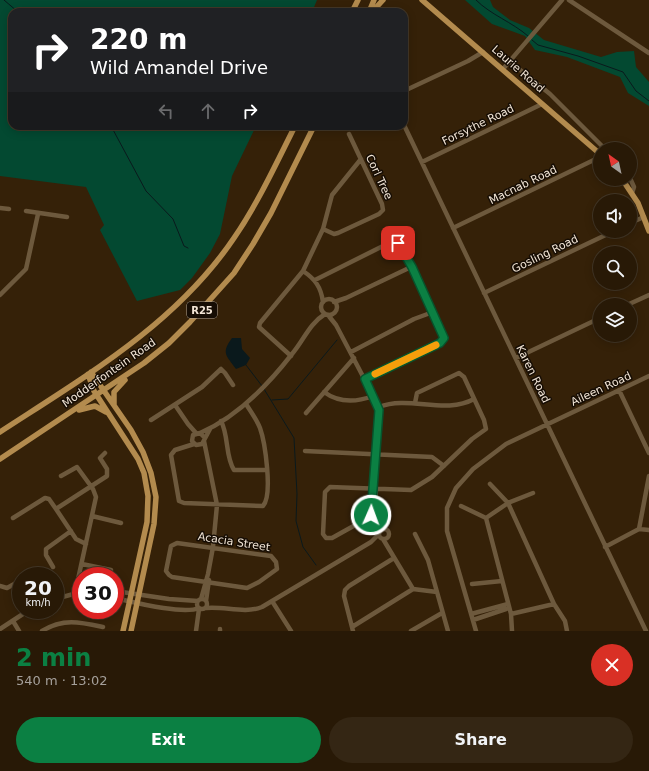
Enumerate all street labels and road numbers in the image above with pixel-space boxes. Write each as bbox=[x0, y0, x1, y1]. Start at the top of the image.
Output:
street label: Laurie Road bbox=[489, 43, 547, 95]
street label: Forsythe Road bbox=[440, 102, 516, 148]
street label: Corl Tree bbox=[363, 152, 395, 202]
street label: Macnab Road bbox=[487, 163, 559, 207]
street label: Gosling Road bbox=[510, 232, 580, 276]
road number: R25 bbox=[187, 302, 217, 318]
street label: Modderfontein Road bbox=[60, 336, 158, 410]
street label: Karen Road bbox=[513, 343, 553, 405]
street label: Aileen Road bbox=[569, 369, 633, 409]
street label: Acacia Street bbox=[197, 530, 272, 554]

